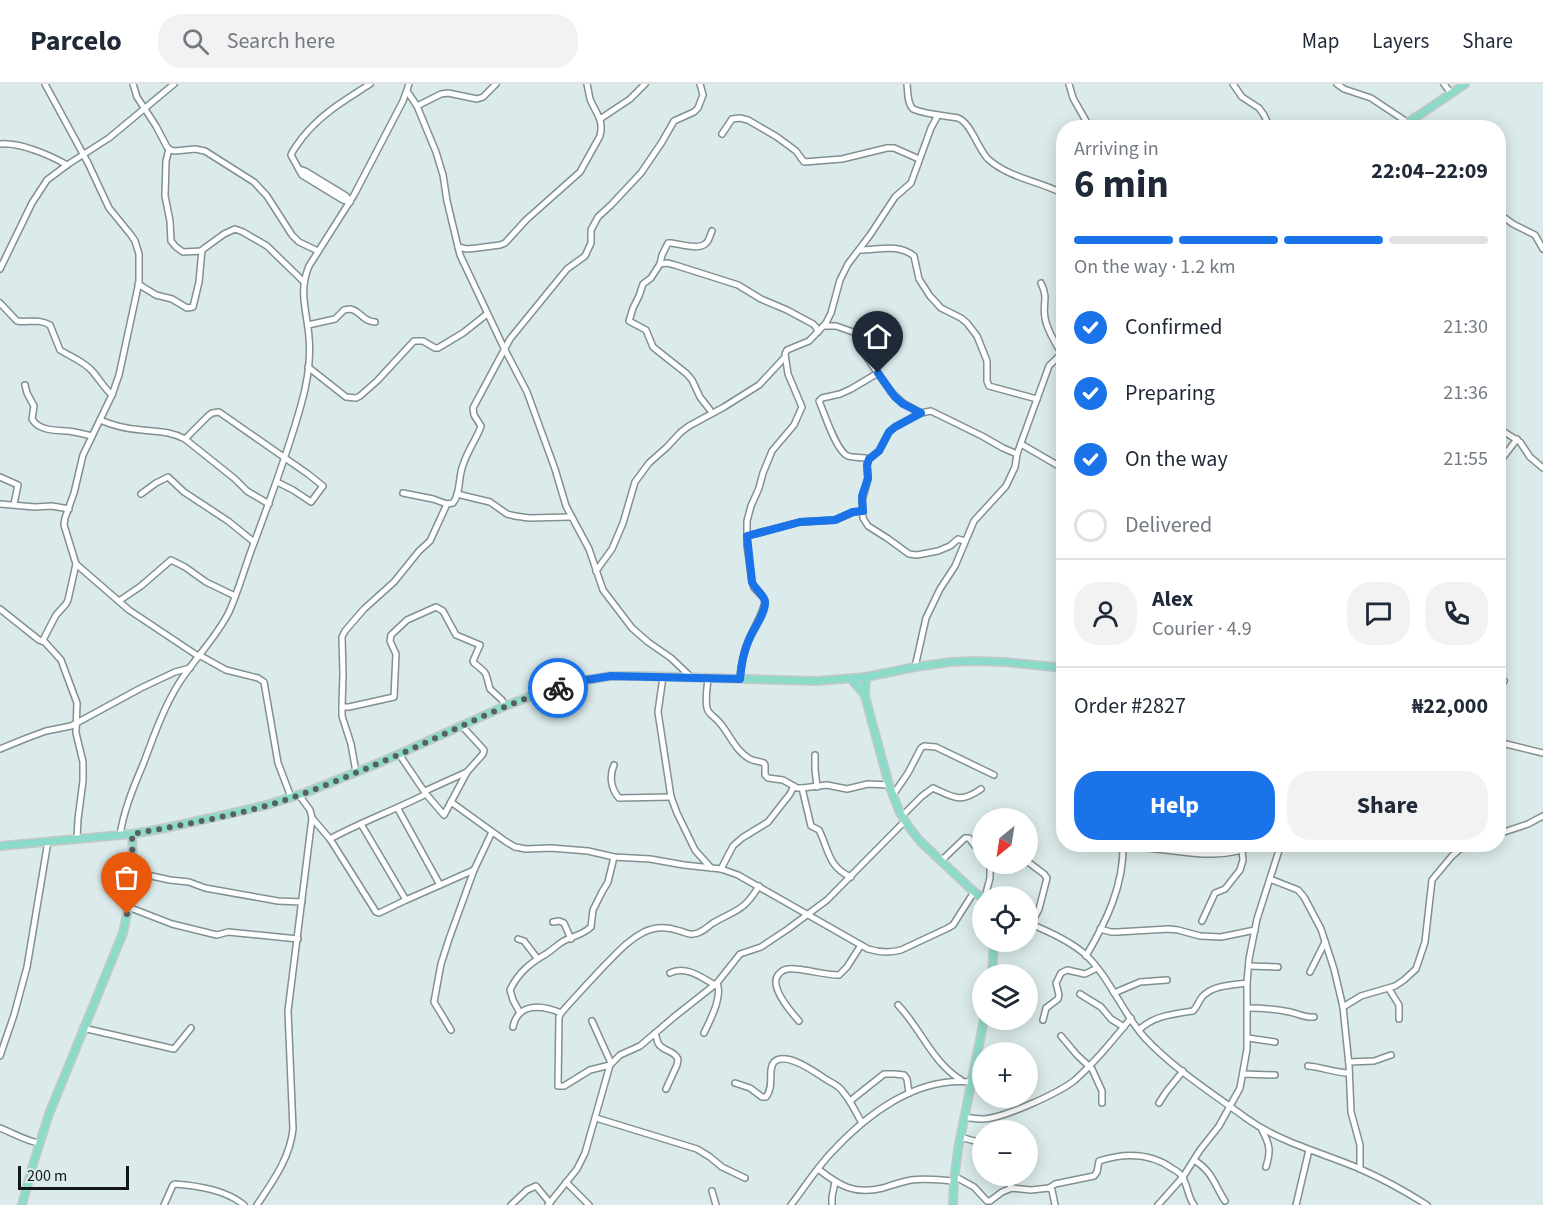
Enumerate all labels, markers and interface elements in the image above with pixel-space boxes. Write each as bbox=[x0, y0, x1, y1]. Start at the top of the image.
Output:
search box bbox=[158, 14, 578, 68]
text: Parcelo bbox=[30, 21, 122, 61]
icon: search bbox=[179, 25, 212, 58]
text: Search here bbox=[227, 25, 335, 57]
text: Map bbox=[1302, 26, 1339, 56]
text: Layers bbox=[1372, 26, 1429, 56]
text: Share bbox=[1462, 26, 1513, 56]
text: Arriving in bbox=[1074, 135, 1159, 163]
text: 22:04–22:09 bbox=[1371, 155, 1488, 187]
text: 6 min bbox=[1074, 157, 1169, 213]
text: On the way · 1.2 km bbox=[1074, 253, 1236, 281]
pin bbox=[852, 311, 903, 373]
icon: check bbox=[1074, 311, 1107, 344]
text: Confirmed bbox=[1125, 311, 1222, 343]
text: 21:30 bbox=[1443, 313, 1488, 341]
icon: home bbox=[861, 320, 894, 353]
icon: check bbox=[1074, 377, 1107, 410]
text: Preparing bbox=[1125, 377, 1215, 409]
text: 21:36 bbox=[1443, 379, 1488, 407]
icon: check bbox=[1074, 443, 1107, 476]
text: On the way bbox=[1125, 443, 1228, 475]
text: 21:55 bbox=[1443, 445, 1488, 473]
text: Delivered bbox=[1125, 509, 1212, 541]
button: person bbox=[1074, 582, 1137, 645]
button: chat bbox=[1347, 582, 1410, 645]
button: phone bbox=[1425, 582, 1488, 645]
text: Alex bbox=[1152, 583, 1193, 615]
text: Courier · 4.9 bbox=[1152, 615, 1252, 643]
courier bbox=[528, 658, 588, 718]
icon: bike bbox=[542, 672, 575, 705]
text: Order #2827 bbox=[1074, 690, 1186, 722]
text: ₦22,000 bbox=[1412, 690, 1488, 722]
button: Help bbox=[1074, 771, 1275, 840]
button: Share bbox=[1287, 771, 1488, 840]
north arrow bbox=[972, 808, 1038, 874]
map controls bbox=[972, 808, 1038, 1186]
pin bbox=[101, 852, 152, 914]
icon: bag bbox=[110, 861, 143, 894]
button: locate bbox=[972, 886, 1038, 952]
button: layers bbox=[972, 964, 1038, 1030]
button: + bbox=[972, 1042, 1038, 1108]
button: − bbox=[972, 1120, 1038, 1186]
scale bar bbox=[18, 1163, 129, 1190]
text: 200 m bbox=[27, 1165, 67, 1187]

